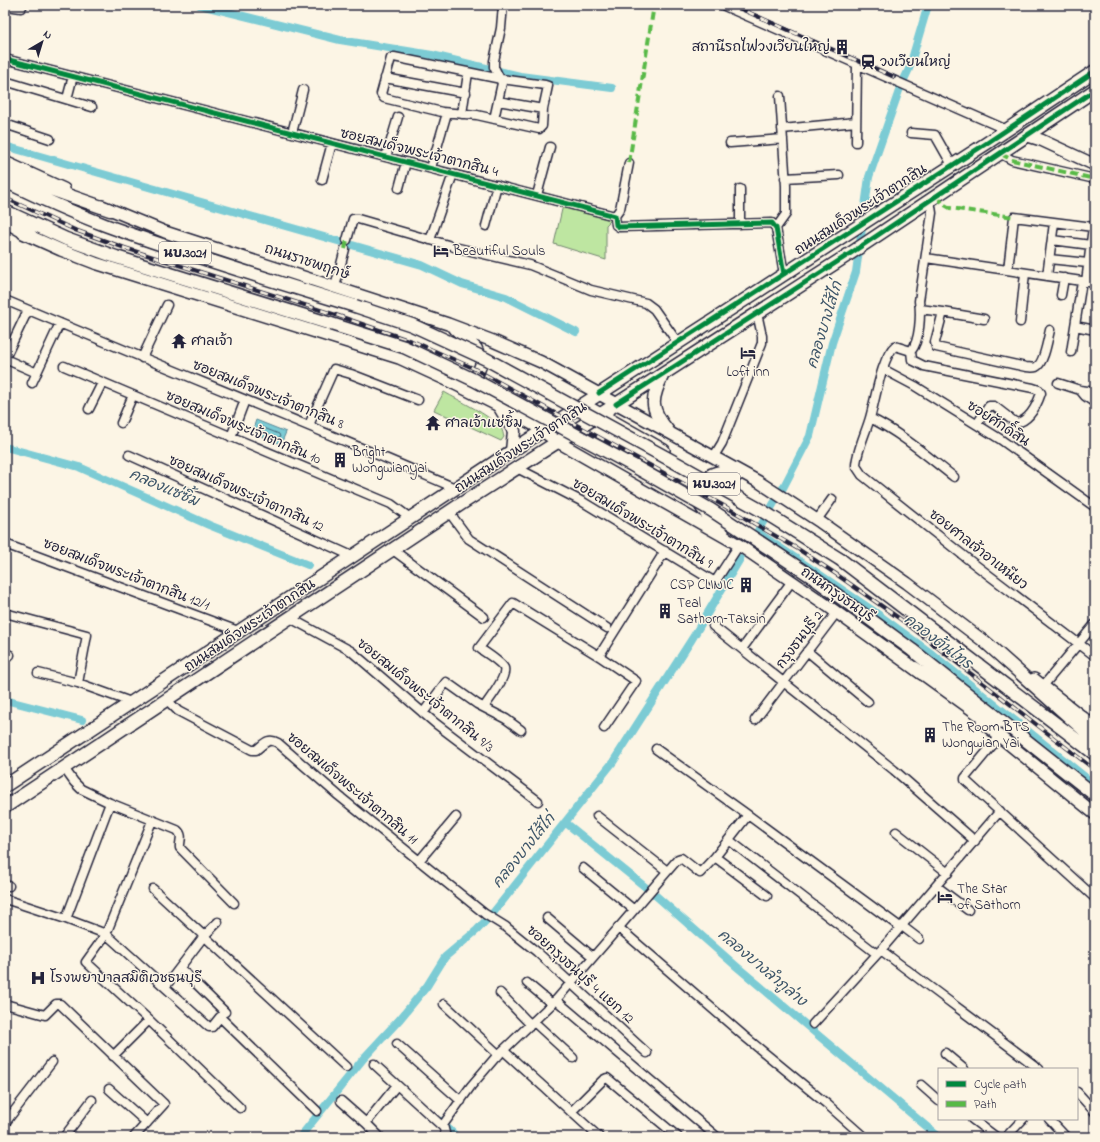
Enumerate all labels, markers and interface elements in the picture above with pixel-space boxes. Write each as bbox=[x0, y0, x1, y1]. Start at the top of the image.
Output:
north arrow bbox=[22, 22, 62, 62]
text: N bbox=[40, 26, 55, 44]
place label: สถานีรถไฟวงเวียนใหญ่ bbox=[692, 37, 830, 58]
building icon: สถานีรถไฟวงเวียนใหญ่ bbox=[833, 38, 851, 56]
place label: วงเวียนใหญ่ bbox=[880, 52, 951, 73]
station icon: วงเวียนใหญ่ bbox=[859, 53, 877, 71]
street label: ซอยสมเด็จพระเจ้าตากสิน 4 bbox=[338, 123, 501, 183]
street label: ถนนสมเด็จพระเจ้าตากสิน bbox=[791, 159, 932, 261]
street label: ถนนราชพฤกษ์ bbox=[262, 238, 353, 286]
place label: Beautiful Souls bbox=[452, 241, 545, 262]
road number: นบ.3021 bbox=[159, 242, 211, 264]
hotel icon: Beautiful Souls bbox=[432, 242, 450, 260]
water label: คลองบางไส้ไก่ bbox=[801, 276, 850, 371]
place label: ศาลเจ้า bbox=[191, 331, 233, 352]
temple icon: ศาลเจ้า bbox=[170, 332, 188, 350]
hotel icon: Loft inn bbox=[739, 344, 757, 362]
street label: ซอยสมเด็จพระเจ้าตากสิน 8 bbox=[189, 355, 347, 435]
place label: Loft inn bbox=[727, 362, 770, 383]
street label: ซอยสมเด็จพระเจ้าตากสิน 10 bbox=[162, 386, 324, 470]
street label: ซอยศักดิ์สิน bbox=[962, 394, 1036, 453]
street label: ถนนสมเด็จพระเจ้าตากสิน bbox=[451, 397, 592, 499]
place label: ศาลเจ้าแซ่ซิ้ม bbox=[445, 410, 523, 434]
temple icon: ศาลเจ้าแซ่ซิ้ม bbox=[424, 414, 442, 432]
place label: Bright Wongwianyai bbox=[351, 442, 427, 480]
street label: ซอยสมเด็จพระเจ้าตากสิน 12 bbox=[165, 450, 327, 538]
building icon: Bright Wongwianyai bbox=[331, 451, 349, 469]
water label: คลองแซ่ซิ้ม bbox=[126, 460, 204, 513]
road number: นบ.3021 bbox=[688, 473, 740, 495]
street label: ซอยสมเด็จพระเจ้าตากสิน 9 bbox=[568, 474, 717, 575]
street label: ซอยศาลเจ้าอาเหนียว bbox=[924, 505, 1032, 596]
street label: ซอยสมเด็จพระเจ้าตากสิน 12/1 bbox=[40, 533, 213, 617]
street label: ถนนกรุงธนบุรี bbox=[796, 562, 878, 628]
street label: ถนนสมเด็จพระเจ้าตากสิน bbox=[180, 574, 320, 678]
place label: CSP CLINIC bbox=[670, 575, 734, 596]
building icon: CSP CLINIC bbox=[737, 576, 755, 594]
place label: Teal Sathorn–Taksin bbox=[677, 593, 766, 630]
building icon: Teal Sathorn–Taksin bbox=[656, 602, 674, 620]
street label: กรุงธนบุรี 2 bbox=[771, 606, 829, 674]
water label: คลองต้นไทร bbox=[899, 609, 978, 676]
street label: ซอยสมเด็จพระเจ้าตากสิน 9/3 bbox=[352, 634, 498, 758]
place label: The Room BTS Wongwian Yai bbox=[942, 717, 1030, 755]
building icon: The Room BTS Wongwian Yai bbox=[921, 726, 939, 744]
street label: ซอยสมเด็จพระเจ้าตากสิน 11 bbox=[282, 728, 423, 851]
water label: คลองบางไส้ไก่ bbox=[487, 807, 563, 893]
place label: The Star of Sathorn bbox=[957, 879, 1021, 916]
hotel icon: The Star of Sathorn bbox=[936, 888, 954, 906]
street label: ซอยกรุงธนบุรี 4 แยก 12 bbox=[521, 921, 639, 1029]
water label: คลองบางลำภูล่าง bbox=[713, 924, 812, 1013]
place label: โรงพยาบาลสมิติเวชธนบุรี bbox=[50, 968, 202, 989]
hospital icon: โรงพยาบาลสมิติเวชธนบุรี bbox=[29, 969, 47, 987]
legend bbox=[938, 1068, 1078, 1120]
text: Cycle path bbox=[974, 1076, 1026, 1095]
text: Path bbox=[974, 1096, 997, 1114]

